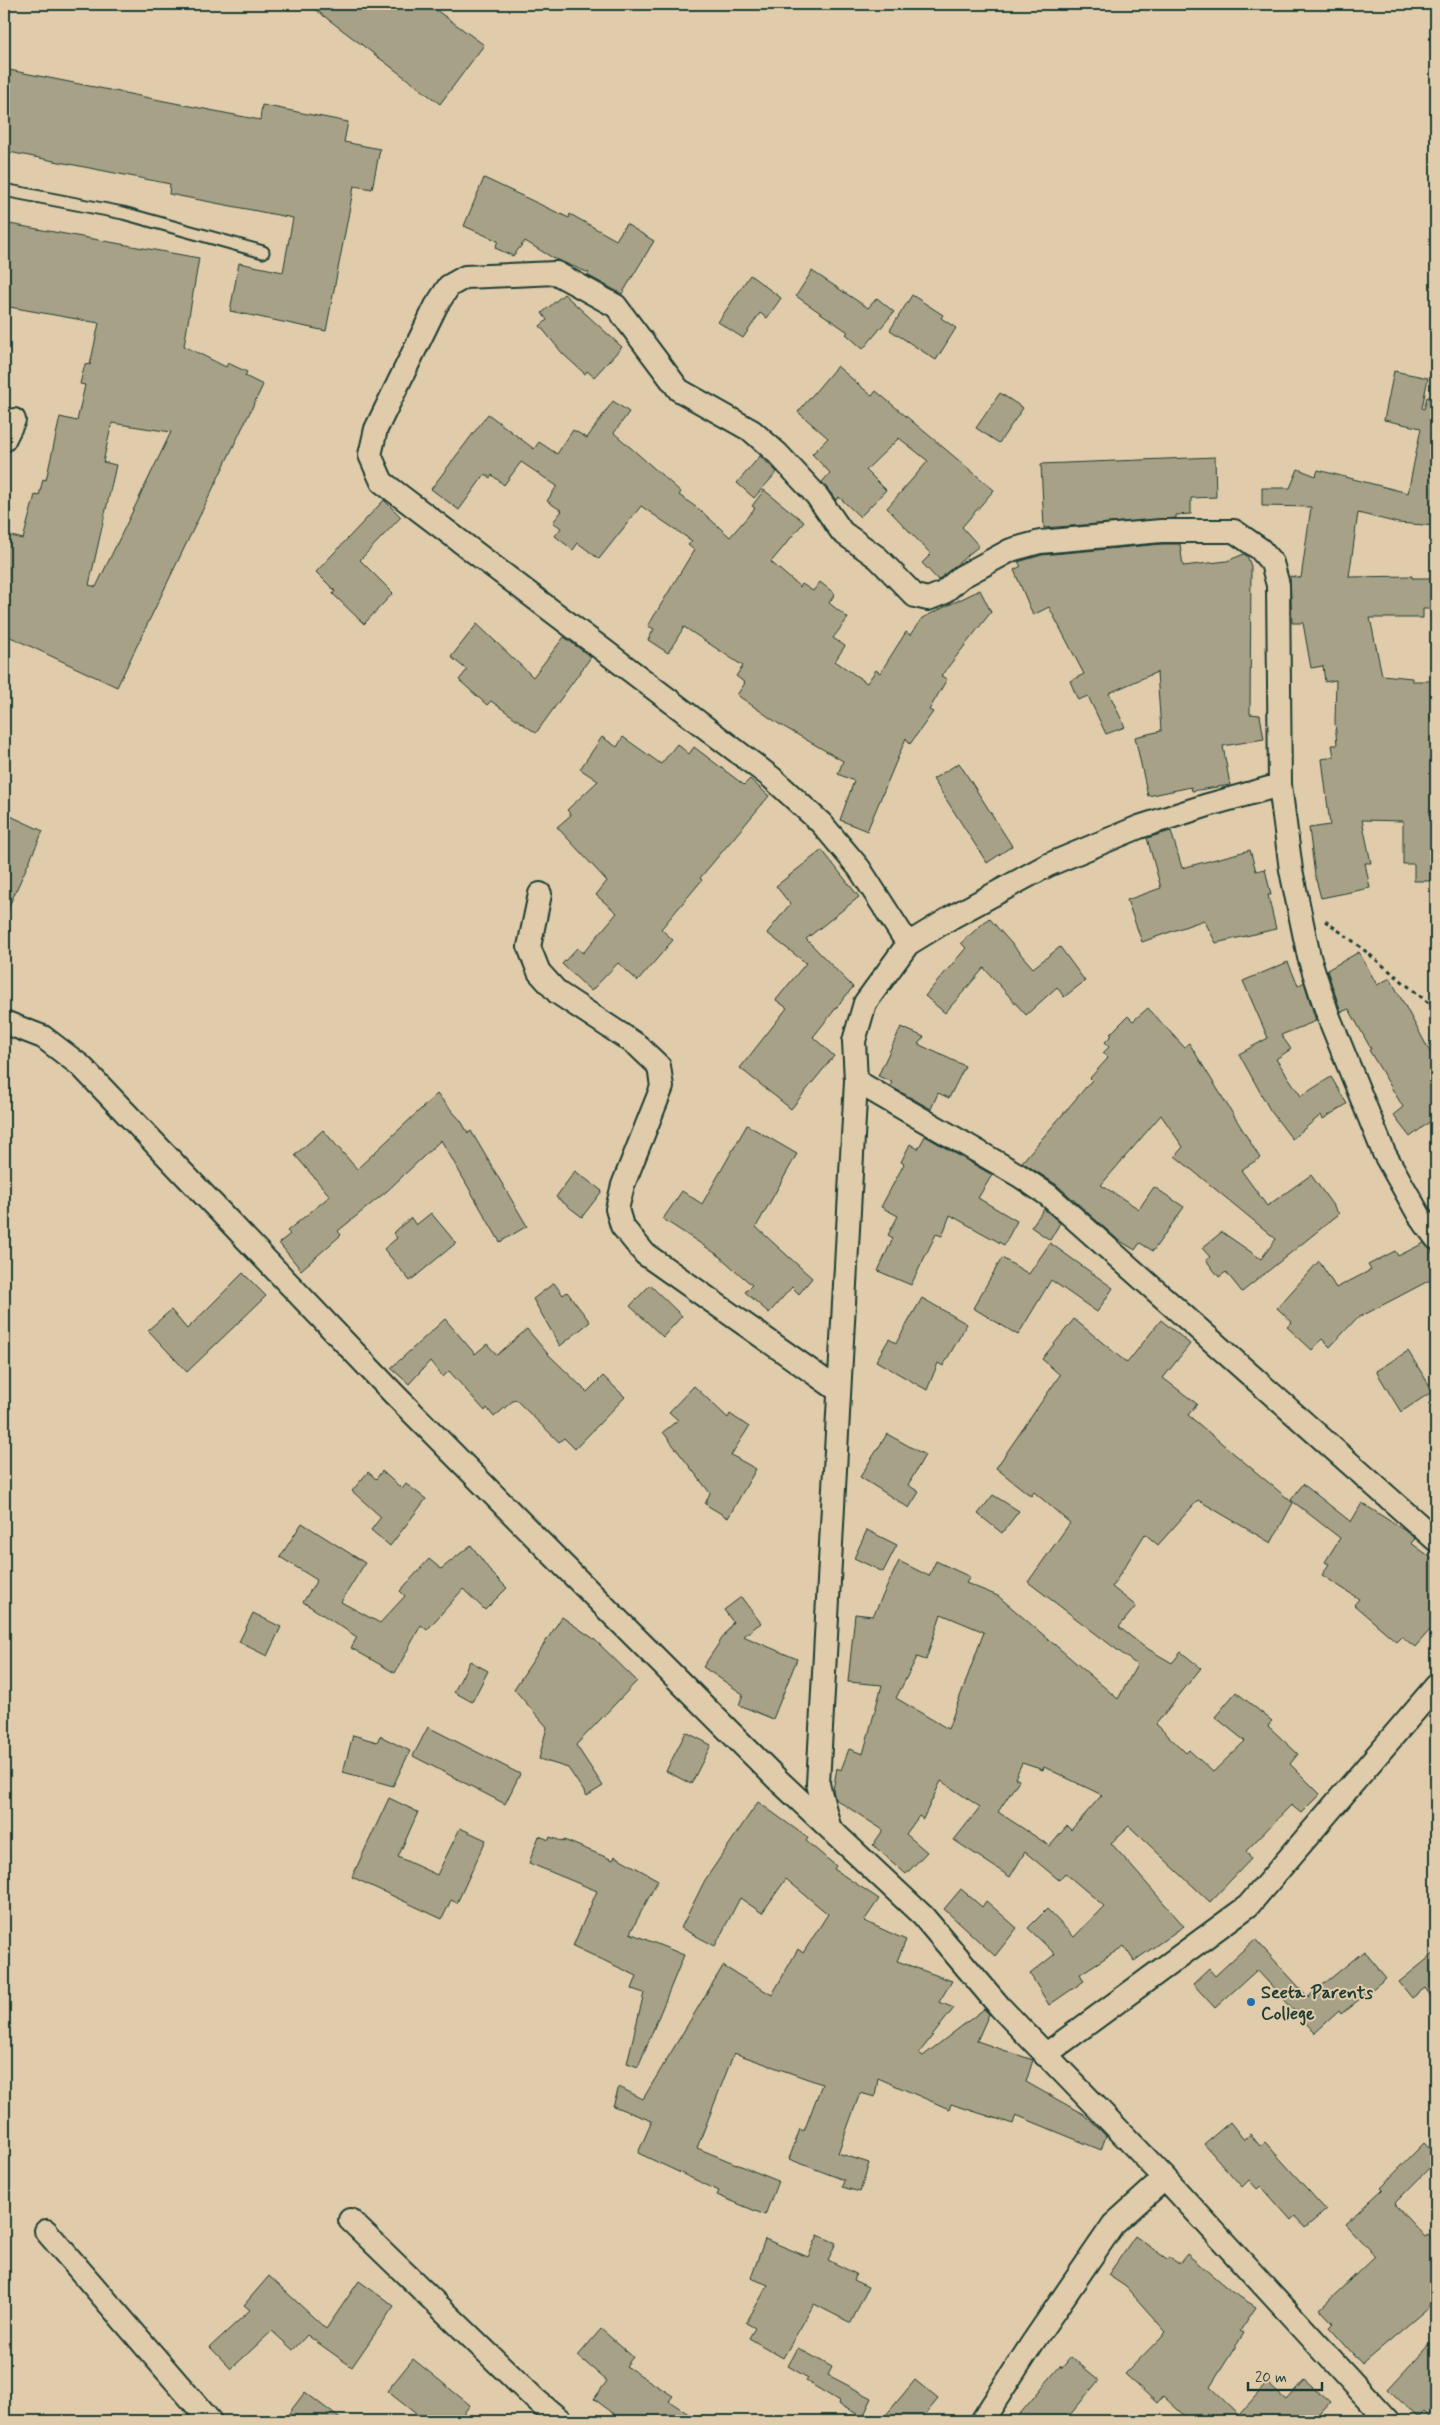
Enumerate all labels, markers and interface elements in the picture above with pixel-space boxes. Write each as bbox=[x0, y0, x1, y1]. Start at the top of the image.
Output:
place label: Seeta Parents College bbox=[1261, 1981, 1373, 2026]
marker: Seeta Parents College bbox=[1245, 1996, 1257, 2008]
scale bar bbox=[1248, 2360, 1321, 2392]
text: 20 m bbox=[1255, 2368, 1287, 2388]

